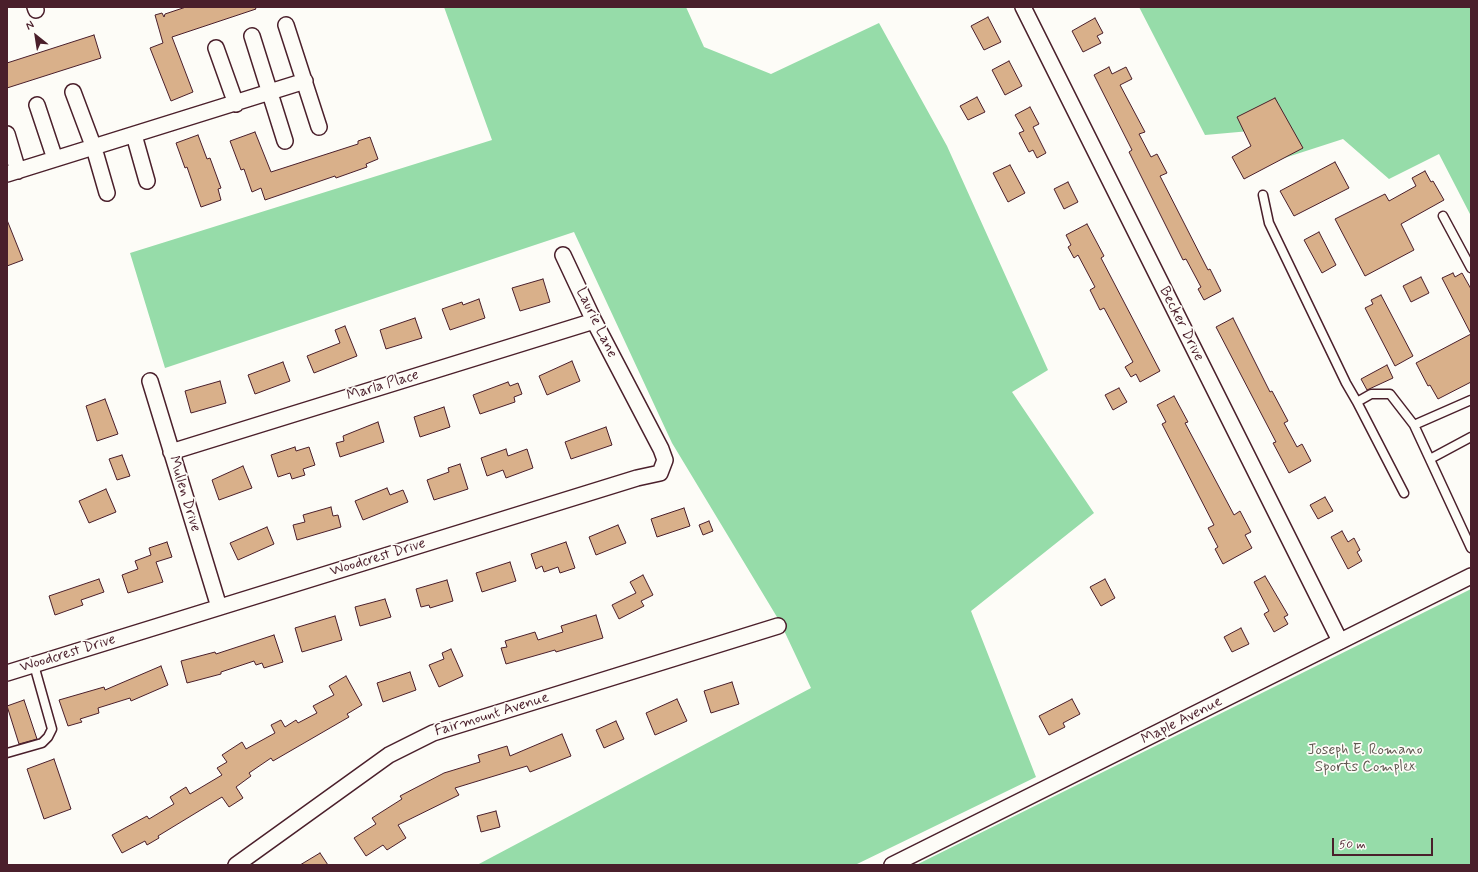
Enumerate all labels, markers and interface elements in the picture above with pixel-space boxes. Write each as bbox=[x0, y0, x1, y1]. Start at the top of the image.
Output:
north arrow bbox=[16, 16, 56, 56]
text: N bbox=[23, 18, 37, 34]
street label: Becker Drive bbox=[1155, 284, 1207, 364]
street label: Laurie Lane bbox=[571, 285, 621, 361]
street label: Marla Place bbox=[345, 367, 421, 405]
street label: Mullen Drive bbox=[164, 454, 204, 534]
street label: Woodcrest Drive bbox=[328, 535, 428, 581]
street label: Woodcrest Drive bbox=[18, 631, 118, 677]
street label: Fairmount Avenue bbox=[433, 689, 551, 741]
street label: Maple Avenue bbox=[1139, 693, 1225, 749]
park label: Joseph E. Romano Sports Complex bbox=[1307, 742, 1423, 777]
scale bar bbox=[1334, 830, 1435, 856]
text: 50 m bbox=[1339, 837, 1366, 853]

